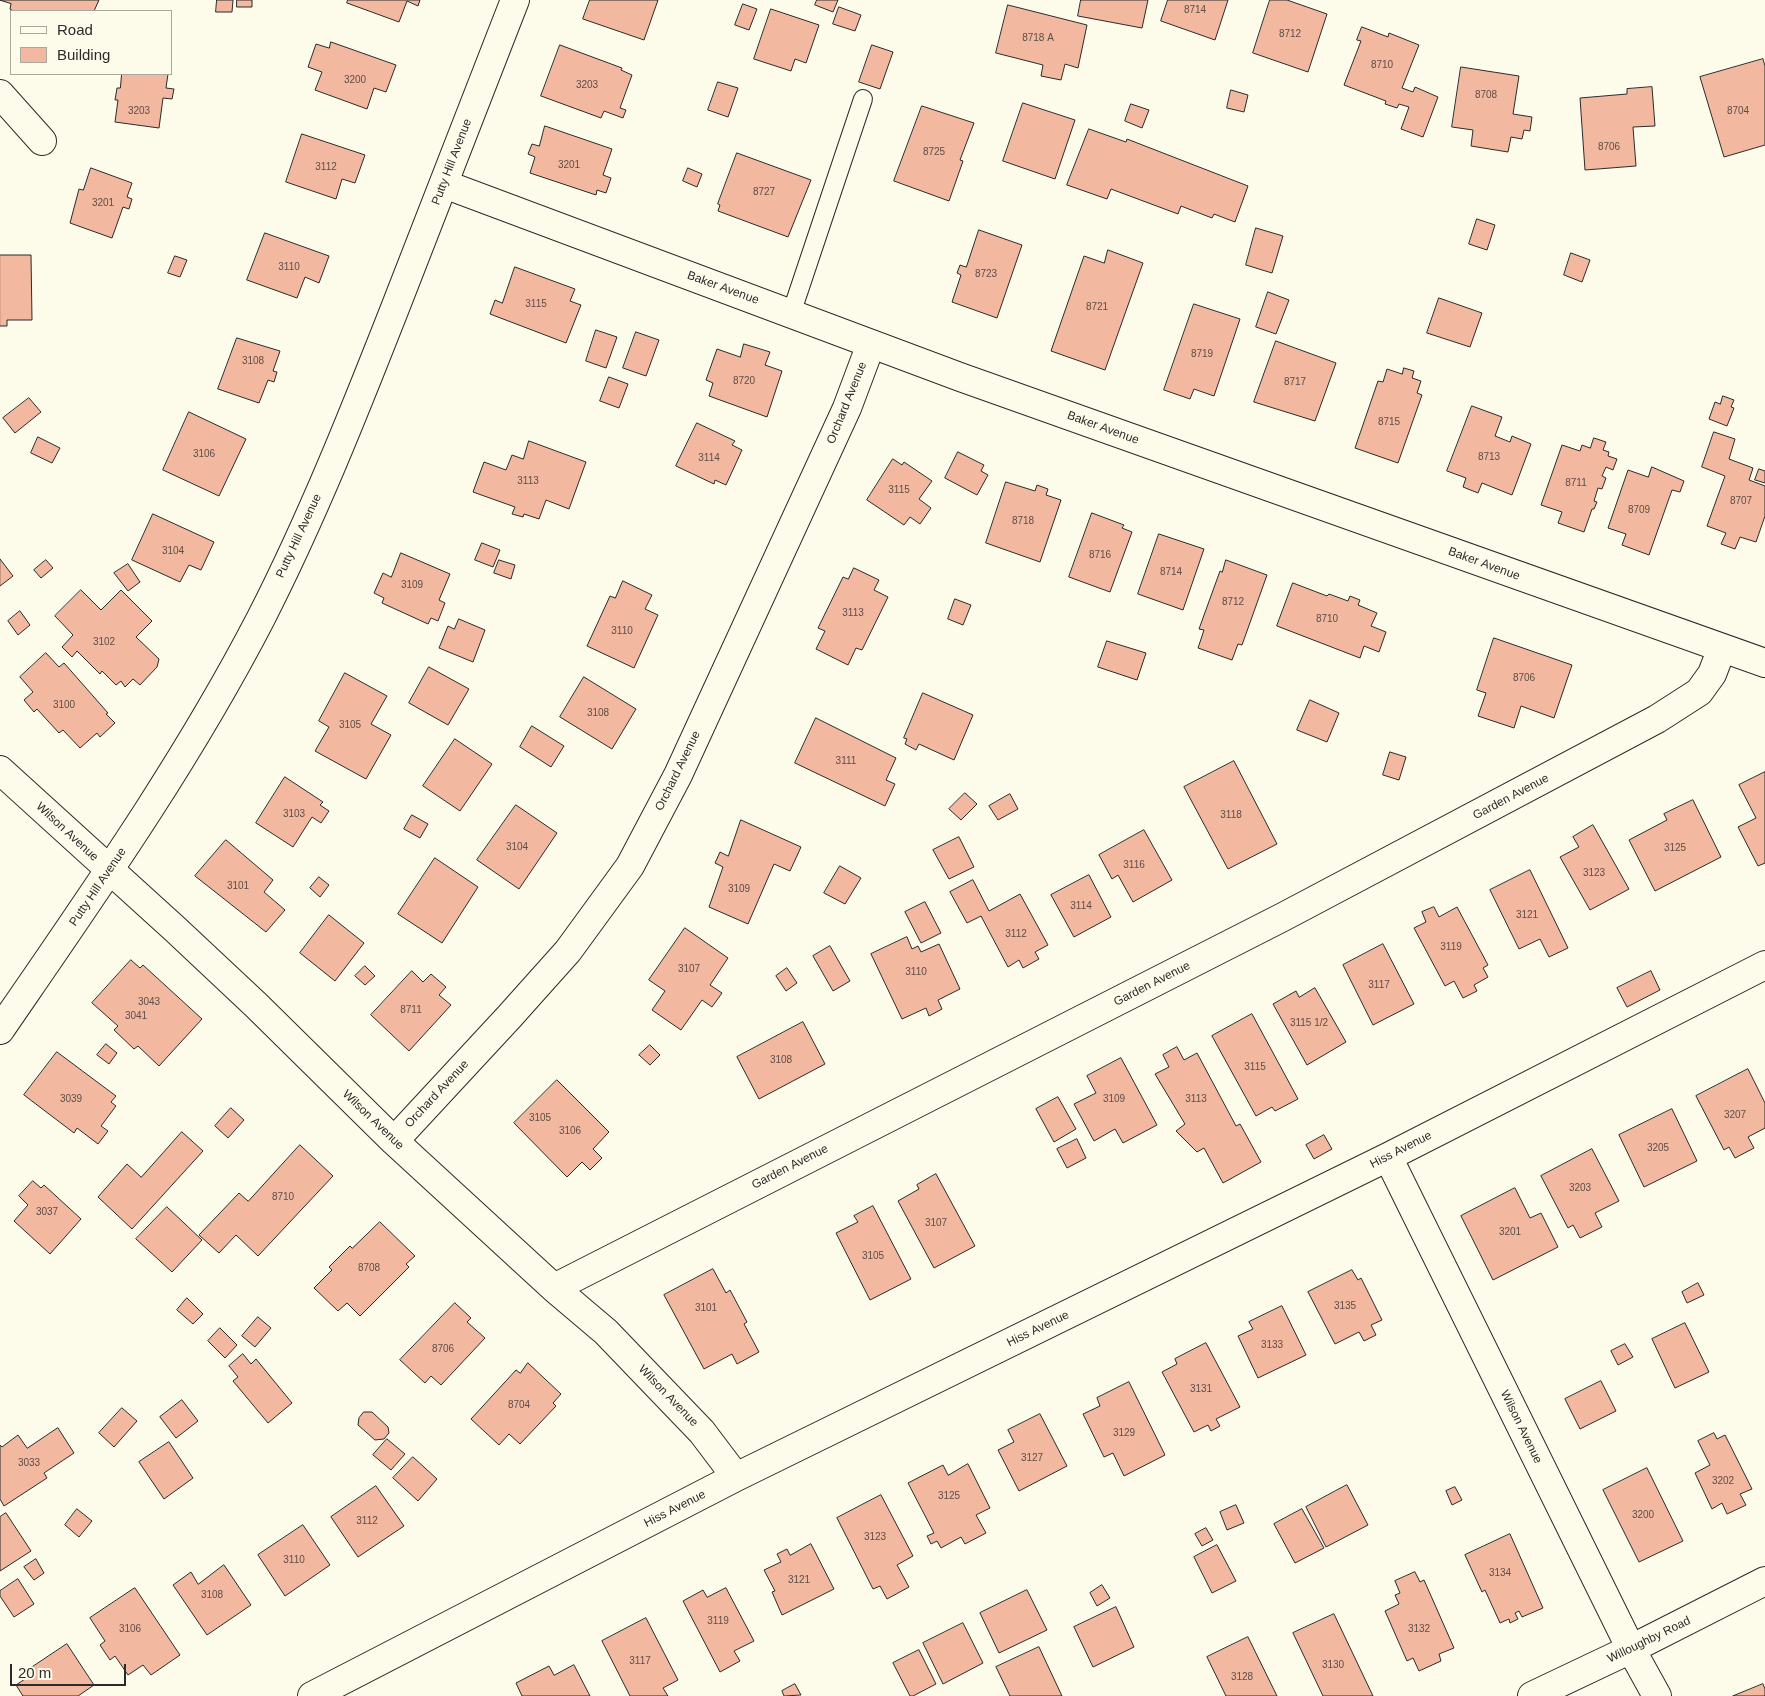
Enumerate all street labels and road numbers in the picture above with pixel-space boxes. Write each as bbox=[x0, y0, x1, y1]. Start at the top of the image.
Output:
street label: Putty Hill Avenue bbox=[429, 117, 475, 207]
street label: Baker Avenue bbox=[685, 268, 761, 308]
street label: Orchard Avenue bbox=[824, 360, 870, 446]
street label: Baker Avenue bbox=[1065, 408, 1141, 448]
street label: Putty Hill Avenue bbox=[273, 492, 325, 580]
street label: Baker Avenue bbox=[1446, 544, 1522, 584]
street label: Orchard Avenue bbox=[652, 729, 704, 813]
street label: Garden Avenue bbox=[1471, 771, 1551, 823]
street label: Wilson Avenue bbox=[33, 800, 101, 864]
street label: Putty Hill Avenue bbox=[67, 845, 129, 929]
street label: Garden Avenue bbox=[1111, 959, 1193, 1009]
street label: Orchard Avenue bbox=[402, 1057, 472, 1131]
street label: Wilson Avenue bbox=[339, 1087, 407, 1153]
street label: Hiss Avenue bbox=[1368, 1128, 1434, 1172]
street label: Garden Avenue bbox=[749, 1142, 831, 1192]
street label: Hiss Avenue bbox=[1005, 1308, 1071, 1350]
street label: Wilson Avenue bbox=[635, 1362, 701, 1430]
street label: Wilson Avenue bbox=[1497, 1388, 1545, 1466]
street label: Hiss Avenue bbox=[642, 1487, 708, 1531]
street label: Willoughby Road bbox=[1605, 1614, 1693, 1666]

